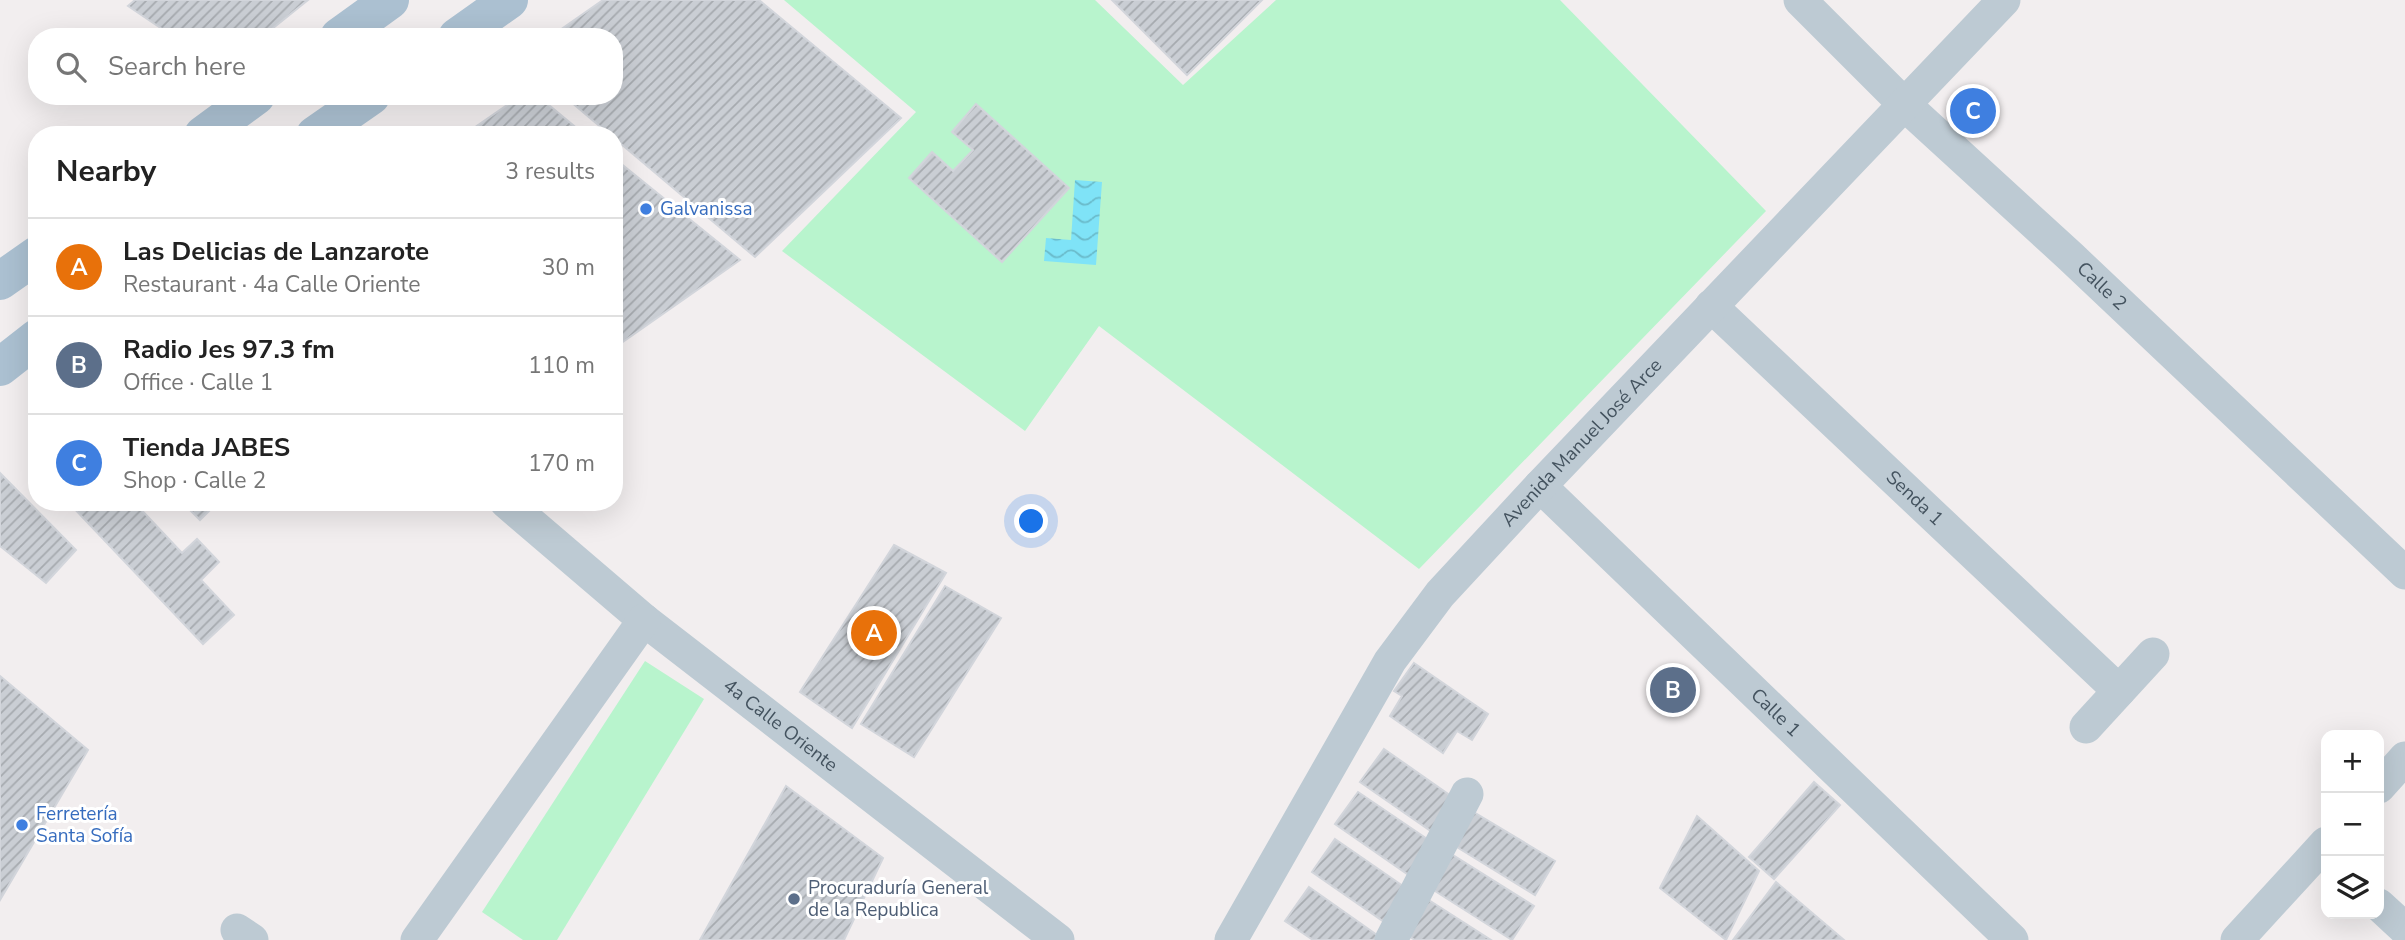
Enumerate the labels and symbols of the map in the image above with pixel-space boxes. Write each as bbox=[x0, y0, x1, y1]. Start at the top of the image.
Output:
pin: C bbox=[1950, 85, 1996, 137]
place label: Galvanissa bbox=[660, 196, 753, 222]
marker: Galvanissa bbox=[638, 201, 654, 217]
street label: Calle 2 bbox=[2071, 256, 2133, 316]
street label: Avenida Manuel José Arce bbox=[1496, 353, 1668, 533]
street label: Senda 1 bbox=[1880, 465, 1949, 532]
your location bbox=[1014, 504, 1048, 538]
pin: A bbox=[851, 607, 897, 659]
pin: B bbox=[1650, 664, 1696, 716]
street label: 4a Calle Oriente bbox=[718, 673, 843, 778]
street label: Calle 1 bbox=[1745, 682, 1806, 743]
place label: Ferretería Santa Sofía bbox=[36, 801, 133, 849]
marker: Ferretería Santa Sofía bbox=[14, 817, 30, 833]
place label: Procuraduría General de la Republica bbox=[808, 875, 989, 923]
marker: Procuraduría General de la Republica bbox=[786, 891, 802, 907]

